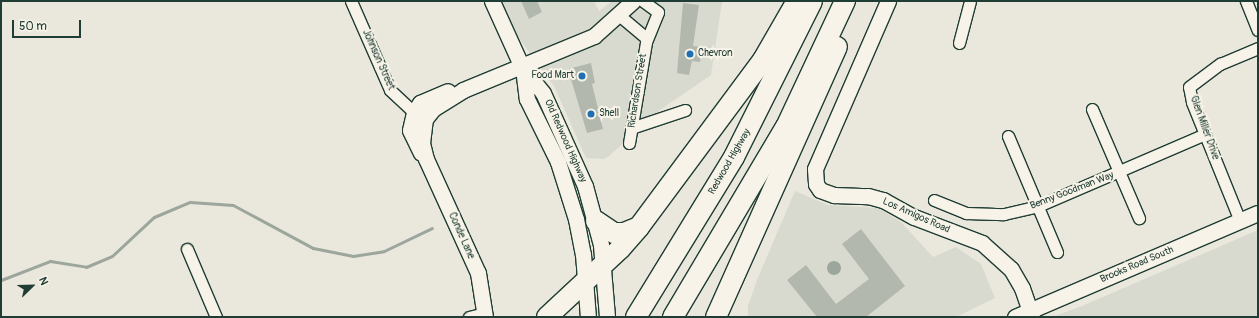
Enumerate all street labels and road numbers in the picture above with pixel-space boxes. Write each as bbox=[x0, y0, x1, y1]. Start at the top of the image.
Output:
street label: Johnson Street bbox=[359, 28, 397, 92]
street label: Richardson Street bbox=[626, 53, 650, 129]
street label: Glen Miller Drive bbox=[1187, 94, 1221, 162]
street label: Old Redwood Highway bbox=[541, 98, 589, 184]
street label: Redwood Highway bbox=[706, 127, 754, 197]
street label: Benny Goodman Way bbox=[1028, 169, 1116, 213]
street label: Los Amigos Road bbox=[881, 196, 951, 236]
street label: Conde Lane bbox=[445, 211, 477, 261]
street label: Brooks Road South bbox=[1099, 244, 1175, 286]

